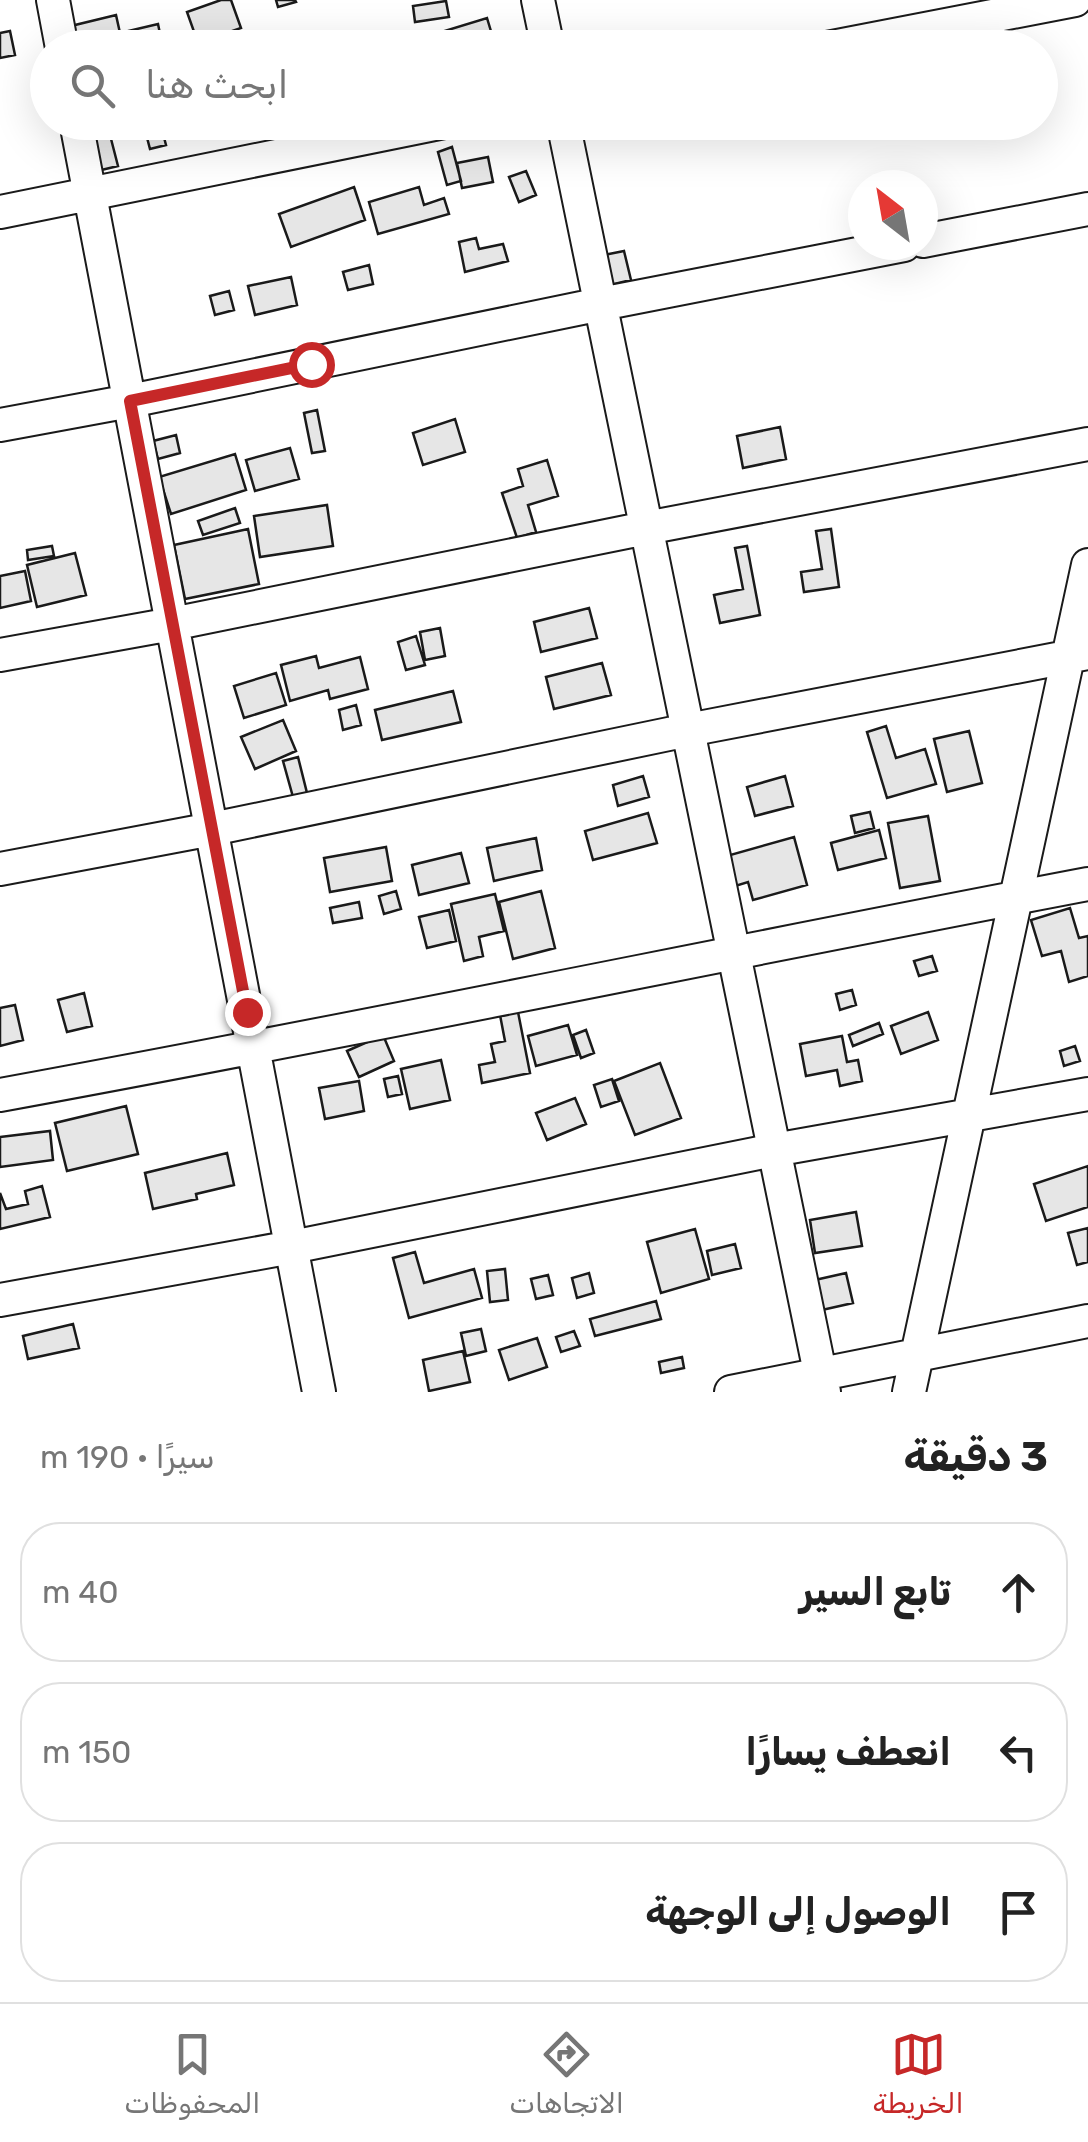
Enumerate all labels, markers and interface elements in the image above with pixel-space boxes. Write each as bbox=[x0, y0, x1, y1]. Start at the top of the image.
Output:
search box bbox=[30, 30, 1058, 140]
icon: search bbox=[65, 58, 120, 113]
text: ابحث هنا bbox=[145, 62, 288, 108]
north arrow bbox=[848, 170, 938, 260]
route start bbox=[289, 342, 335, 388]
route end bbox=[225, 990, 271, 1036]
text: 3 دقيقة bbox=[903, 1432, 1048, 1482]
text: سيرًا · 190 m bbox=[40, 1438, 215, 1476]
icon: ahead bbox=[991, 1565, 1046, 1620]
text: تابع السير bbox=[799, 1569, 951, 1615]
text: 40 m bbox=[42, 1573, 119, 1611]
icon: left bbox=[991, 1725, 1046, 1780]
text: انعطف يسارًا bbox=[745, 1729, 951, 1775]
text: 150 m bbox=[42, 1733, 131, 1771]
icon: arrive bbox=[991, 1885, 1046, 1940]
text: الوصول إلى الوجهة bbox=[645, 1889, 951, 1935]
tab: المحفوظات bbox=[124, 2027, 260, 2120]
tab: الاتجاهات bbox=[509, 2027, 624, 2120]
tab: الخريطة bbox=[873, 2027, 964, 2120]

